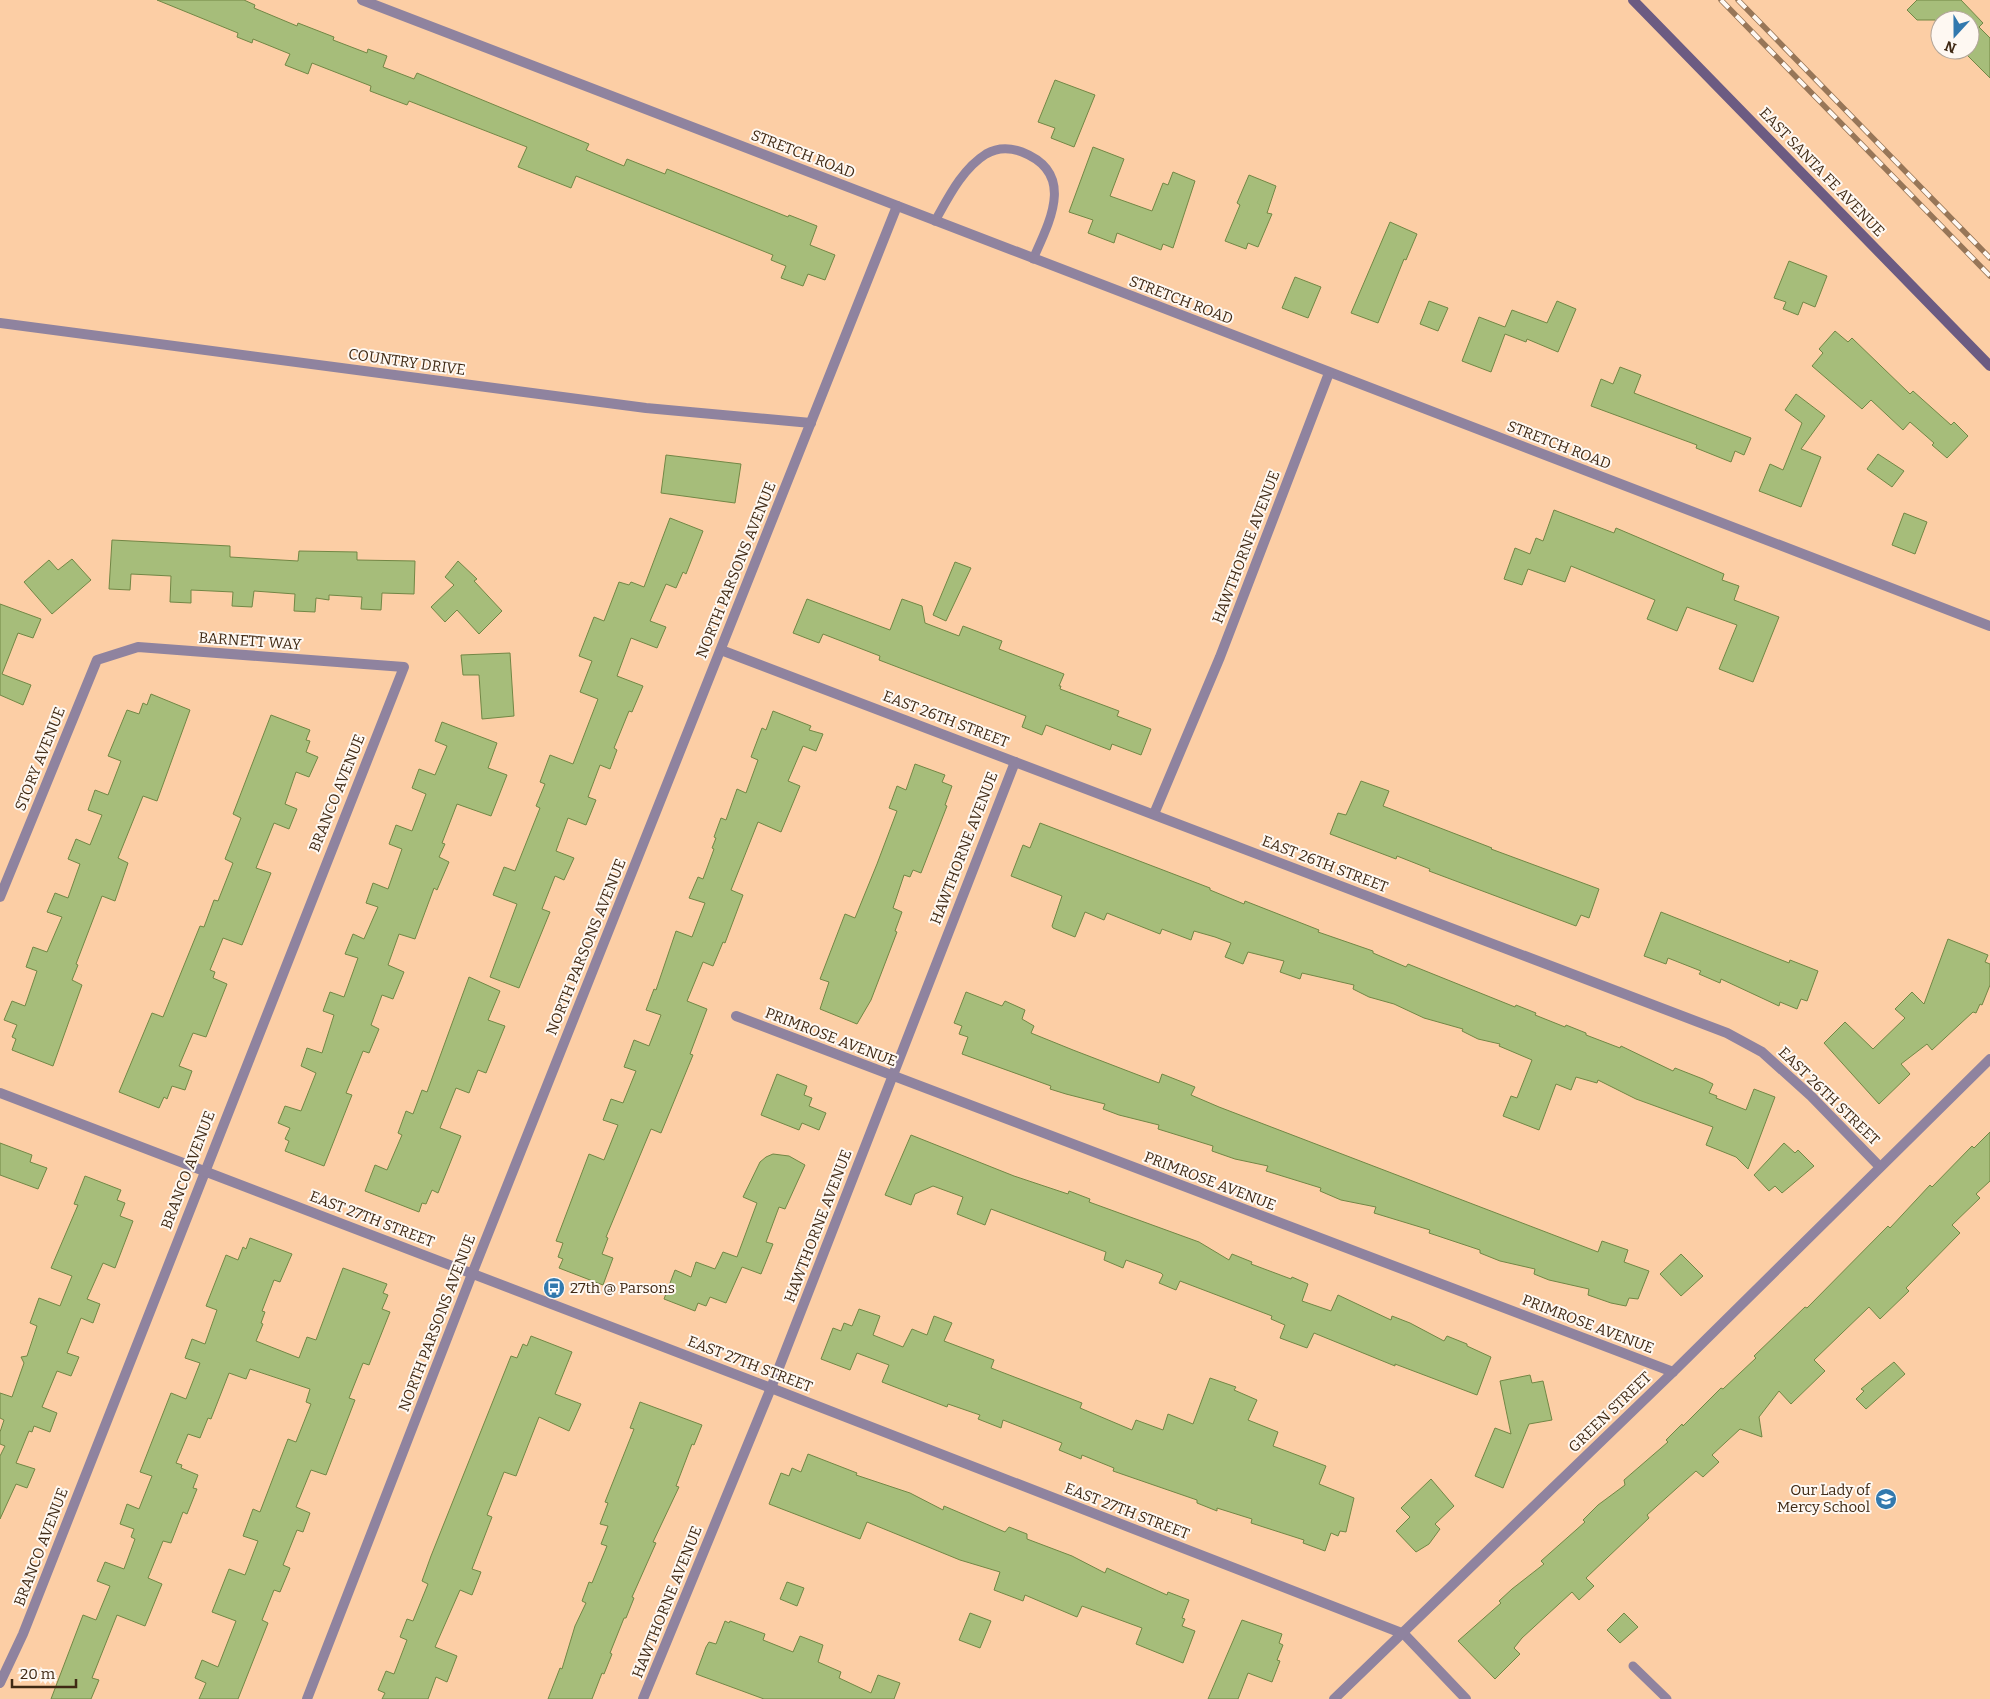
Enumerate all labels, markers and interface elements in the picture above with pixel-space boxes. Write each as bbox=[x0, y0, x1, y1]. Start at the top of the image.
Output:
north arrow bbox=[1930, 10, 1980, 60]
text: N bbox=[1942, 37, 1959, 57]
street label: EAST SANTA FE AVENUE bbox=[1756, 104, 1888, 240]
street label: STRETCH ROAD bbox=[749, 126, 857, 182]
street label: STRETCH ROAD bbox=[1127, 272, 1235, 328]
street label: COUNTRY DRIVE bbox=[347, 345, 467, 379]
street label: STRETCH ROAD bbox=[1505, 417, 1613, 473]
street label: HAWTHORNE AVENUE bbox=[1209, 468, 1283, 626]
street label: NORTH PARSONS AVENUE bbox=[692, 479, 780, 661]
street label: BARNETT WAY bbox=[198, 628, 302, 654]
street label: EAST 26TH STREET bbox=[880, 687, 1012, 751]
street label: STORY AVENUE bbox=[11, 704, 69, 814]
street label: BRANCO AVENUE bbox=[305, 732, 369, 854]
street label: HAWTHORNE AVENUE bbox=[927, 769, 1001, 927]
street label: EAST 26TH STREET bbox=[1259, 832, 1391, 896]
street label: NORTH PARSONS AVENUE bbox=[542, 856, 630, 1038]
street label: PRIMROSE AVENUE bbox=[763, 1004, 899, 1070]
street label: EAST 26TH STREET bbox=[1775, 1043, 1883, 1149]
street label: BRANCO AVENUE bbox=[157, 1108, 219, 1232]
street label: HAWTHORNE AVENUE bbox=[781, 1147, 855, 1305]
street label: PRIMROSE AVENUE bbox=[1142, 1148, 1278, 1214]
street label: EAST 27TH STREET bbox=[307, 1187, 437, 1251]
street label: NORTH PARSONS AVENUE bbox=[395, 1232, 479, 1414]
bus stop icon: 27th @ Parsons bbox=[542, 1276, 566, 1300]
place label: 27th @ Parsons bbox=[570, 1279, 675, 1297]
street label: PRIMROSE AVENUE bbox=[1520, 1291, 1656, 1357]
street label: EAST 27TH STREET bbox=[685, 1332, 815, 1396]
street label: GREEN STREET bbox=[1565, 1368, 1655, 1456]
street label: EAST 27TH STREET bbox=[1062, 1479, 1192, 1543]
place label: Our Lady of Mercy School bbox=[1777, 1481, 1872, 1516]
street label: BRANCO AVENUE bbox=[10, 1485, 72, 1609]
school or university icon: Our Lady of Mercy School bbox=[1874, 1487, 1898, 1511]
street label: HAWTHORNE AVENUE bbox=[628, 1523, 706, 1681]
scale bar bbox=[12, 1656, 76, 1688]
text: 20 m bbox=[20, 1665, 56, 1683]

